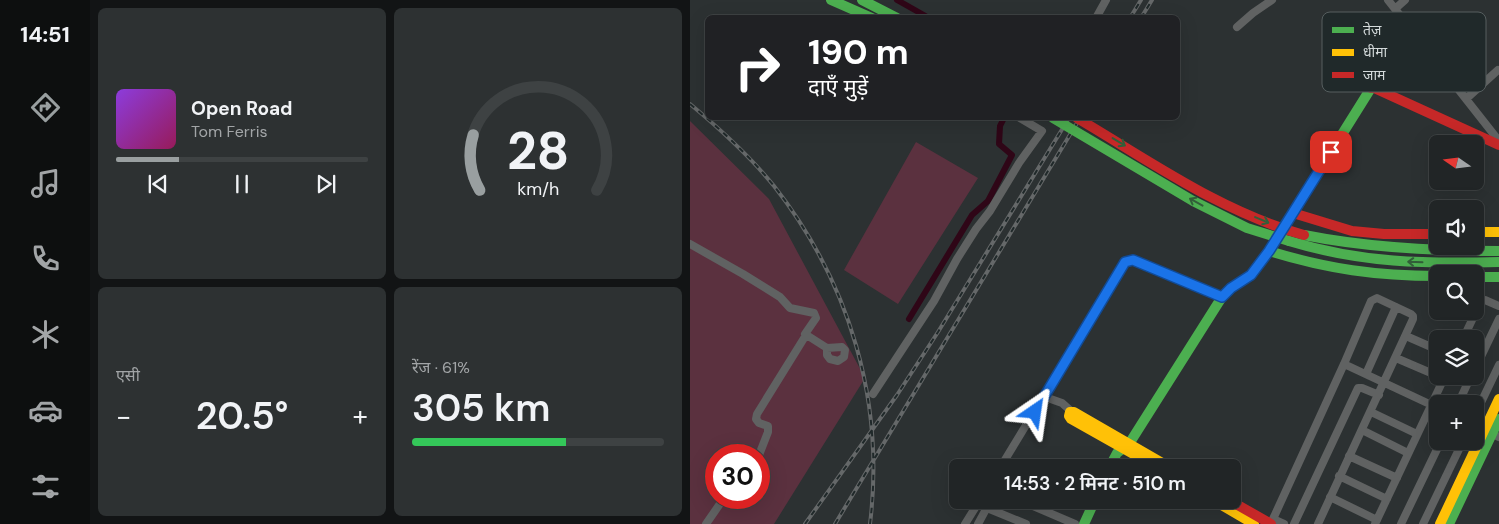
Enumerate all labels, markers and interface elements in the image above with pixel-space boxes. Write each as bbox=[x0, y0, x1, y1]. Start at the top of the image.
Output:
legend bbox=[1322, 12, 1486, 92]
text: 14:51 bbox=[20, 20, 70, 49]
text: तेज़ bbox=[1363, 21, 1382, 39]
text: 190 m bbox=[808, 29, 909, 75]
icon: right bbox=[725, 35, 790, 100]
text: धीमा bbox=[1363, 43, 1388, 61]
text: जाम bbox=[1363, 66, 1386, 84]
text: दाएँ मुड़ें bbox=[808, 73, 868, 102]
icon: directions bbox=[28, 90, 63, 125]
text: Open Road bbox=[191, 96, 293, 121]
text: 28 bbox=[507, 117, 569, 185]
text: Tom Ferris bbox=[191, 121, 268, 142]
pin bbox=[1310, 131, 1352, 173]
north arrow bbox=[1429, 135, 1484, 190]
map controls bbox=[1429, 135, 1484, 450]
one-way arrow bbox=[1112, 138, 1126, 148]
icon: arrive bbox=[1317, 138, 1345, 166]
icon: music bbox=[28, 166, 63, 201]
icon: previous bbox=[144, 170, 172, 198]
icon: pause bbox=[228, 170, 256, 198]
icon: next bbox=[312, 170, 340, 198]
text: km/h bbox=[517, 177, 559, 201]
one-way arrow bbox=[1189, 197, 1204, 206]
button: sound bbox=[1429, 200, 1484, 255]
one-way arrow bbox=[1254, 217, 1269, 226]
icon: phone bbox=[28, 241, 63, 276]
one-way arrow bbox=[1408, 257, 1424, 267]
button: search bbox=[1429, 265, 1484, 320]
icon: climate bbox=[28, 317, 63, 352]
button: layers bbox=[1429, 330, 1484, 385]
text: रेंज · 61% bbox=[412, 357, 470, 378]
text: एसी bbox=[116, 365, 140, 386]
text: 305 km bbox=[412, 383, 550, 433]
position arrow bbox=[1008, 385, 1060, 437]
text: 20.5° bbox=[196, 391, 288, 441]
icon: car bbox=[28, 393, 63, 428]
button: + bbox=[1429, 395, 1484, 450]
text: − bbox=[116, 398, 131, 435]
text: + bbox=[353, 398, 368, 435]
speed limit sign: 30 bbox=[705, 444, 770, 509]
icon: filters bbox=[28, 469, 63, 504]
text: 14:53 · 2 मिनट · 510 m bbox=[1004, 471, 1186, 496]

